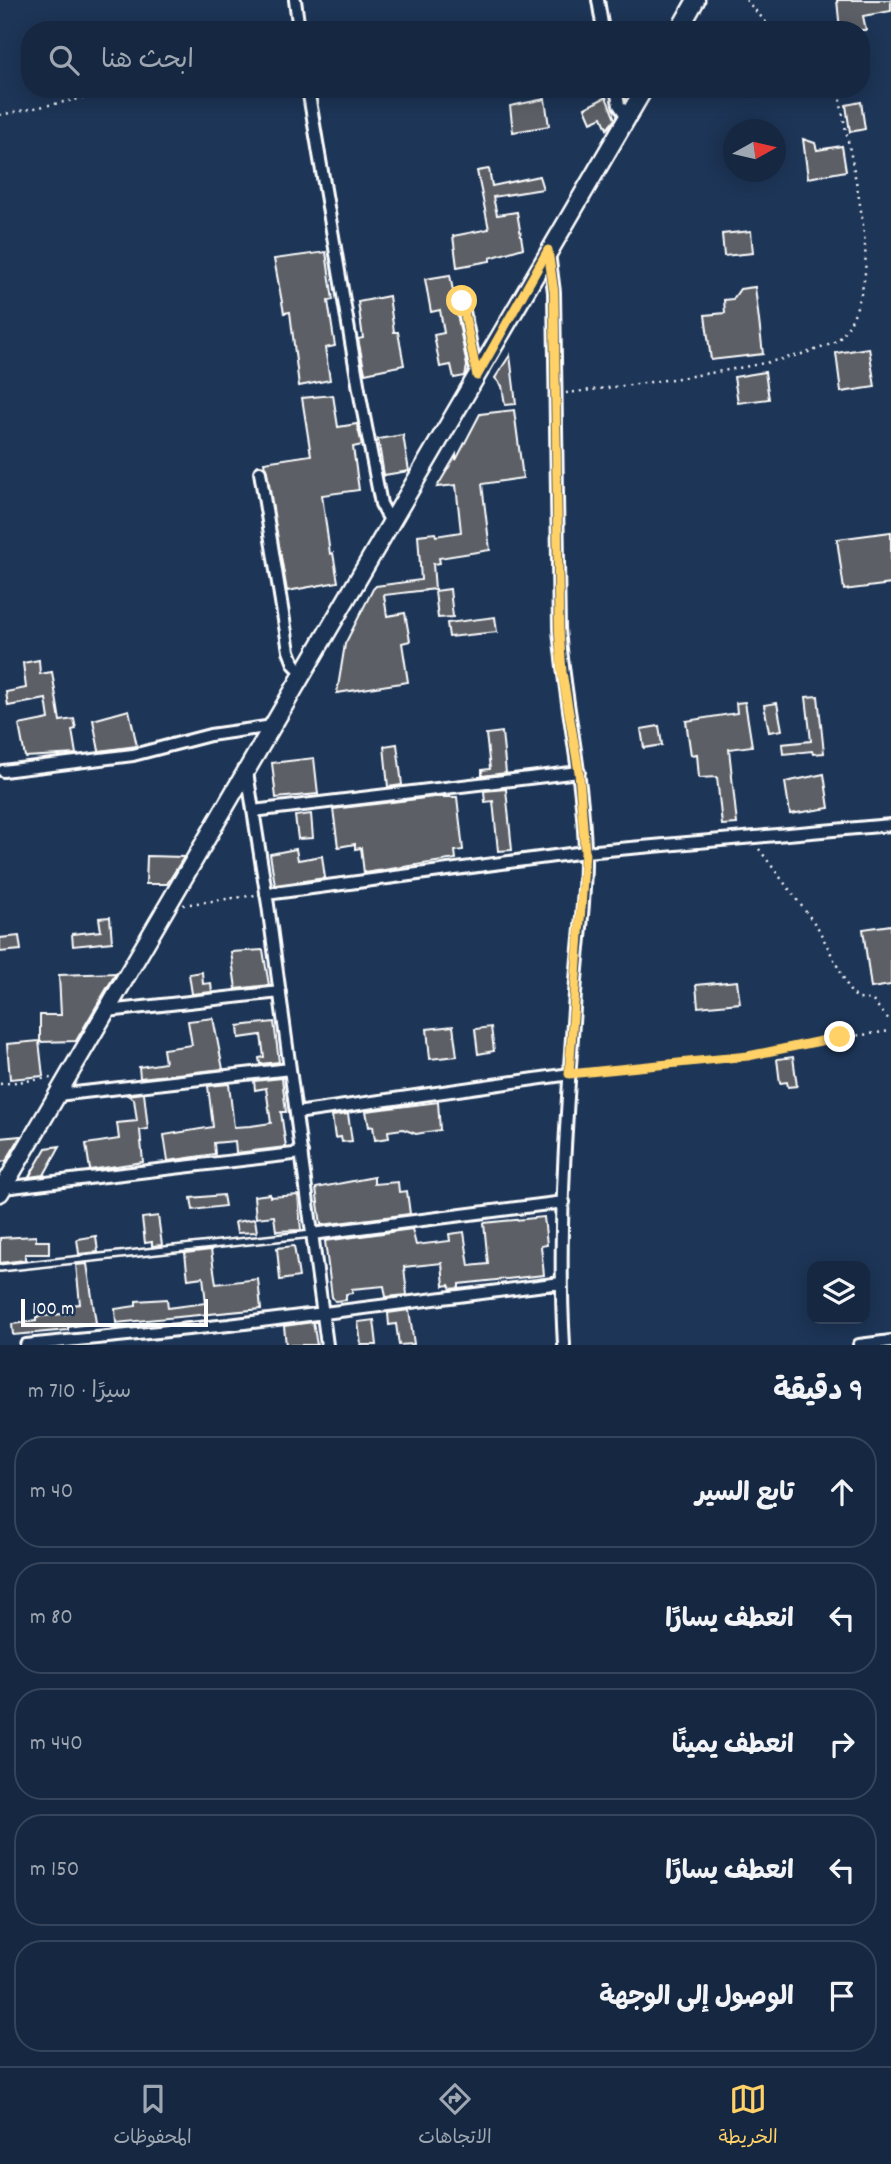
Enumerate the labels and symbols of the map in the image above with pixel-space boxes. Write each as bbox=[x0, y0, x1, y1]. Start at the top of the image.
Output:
north arrow bbox=[723, 119, 786, 182]
route start bbox=[446, 285, 477, 316]
route end bbox=[824, 1021, 855, 1052]
scale bar bbox=[21, 1296, 208, 1328]

